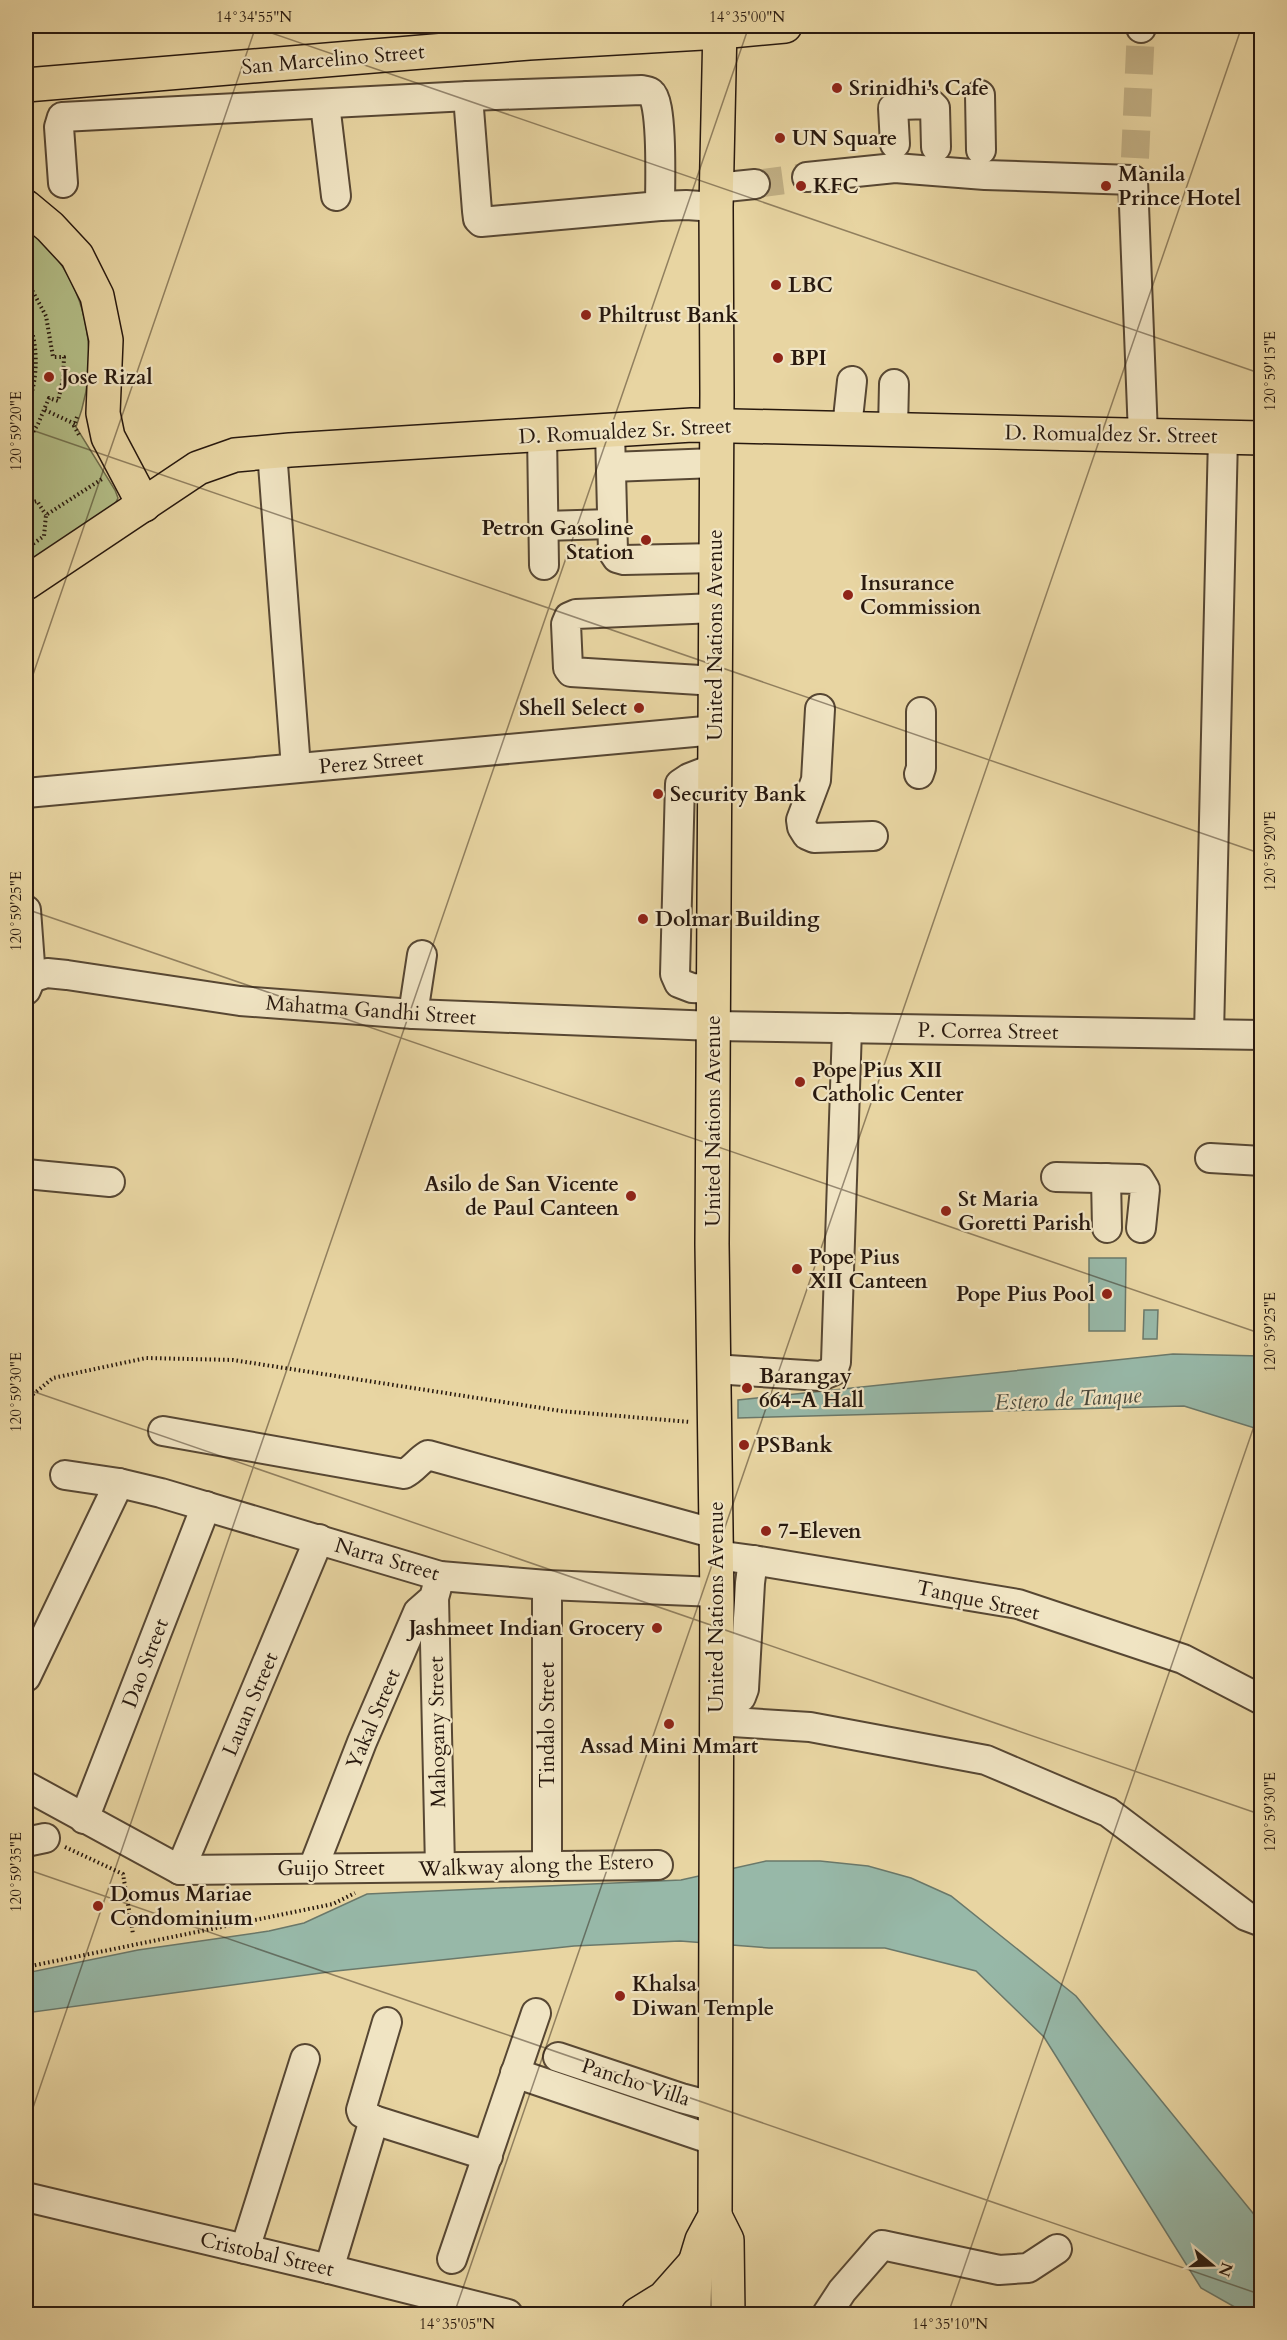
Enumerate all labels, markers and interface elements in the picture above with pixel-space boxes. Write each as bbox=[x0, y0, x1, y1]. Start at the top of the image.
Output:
text: 14°34'55"N bbox=[216, 7, 292, 27]
text: 14°35'00"N bbox=[709, 7, 785, 27]
street label: San Marcelino Street bbox=[240, 37, 426, 82]
place label: Srinidhi's Cafe bbox=[849, 74, 989, 103]
marker: Srinidhi's Cafe bbox=[830, 81, 844, 95]
place label: UN Square bbox=[792, 124, 897, 153]
marker: UN Square bbox=[773, 131, 787, 145]
place label: Manila Prince Hotel bbox=[1118, 160, 1241, 213]
place label: KFC bbox=[813, 172, 859, 201]
marker: KFC bbox=[794, 179, 808, 193]
marker: Manila Prince Hotel bbox=[1099, 179, 1113, 193]
place label: LBC bbox=[788, 271, 833, 300]
marker: LBC bbox=[769, 278, 783, 292]
place label: Philtrust Bank bbox=[598, 301, 738, 330]
marker: Philtrust Bank bbox=[579, 308, 593, 322]
text: 120°59'15"E bbox=[1260, 331, 1280, 411]
place label: BPI bbox=[790, 344, 827, 373]
marker: BPI bbox=[771, 351, 785, 365]
place label: Jose Rizal bbox=[58, 363, 153, 392]
marker: Jose Rizal bbox=[42, 370, 56, 384]
text: 120°59'20"E bbox=[6, 391, 26, 471]
street label: D. Romualdez Sr. Street bbox=[518, 411, 733, 452]
street label: D. Romualdez Sr. Street bbox=[1004, 418, 1218, 451]
place label: Petron Gasoline Station bbox=[481, 514, 634, 567]
street label: United Nations Avenue bbox=[701, 529, 730, 741]
marker: Petron Gasoline Station bbox=[639, 533, 653, 547]
place label: Insurance Commission bbox=[860, 569, 981, 622]
marker: Insurance Commission bbox=[841, 588, 855, 602]
place label: Shell Select bbox=[519, 694, 628, 723]
marker: Shell Select bbox=[632, 701, 646, 715]
street label: Perez Street bbox=[318, 743, 425, 782]
place label: Security Bank bbox=[670, 780, 806, 809]
marker: Security Bank bbox=[651, 787, 665, 801]
text: 120°59'20"E bbox=[1260, 811, 1280, 891]
text: 120°59'25"E bbox=[6, 871, 26, 951]
place label: Dolmar Building bbox=[655, 905, 820, 934]
marker: Dolmar Building bbox=[636, 912, 650, 926]
street label: Mahatma Gandhi Street bbox=[265, 989, 478, 1032]
street label: United Nations Avenue bbox=[699, 1015, 728, 1227]
street label: P. Correa Street bbox=[917, 1016, 1059, 1047]
place label: Pope Pius XII Catholic Center bbox=[812, 1056, 964, 1109]
marker: Pope Pius XII Catholic Center bbox=[793, 1075, 807, 1089]
place label: Asilo de San Vicente de Paul Canteen bbox=[424, 1170, 620, 1223]
place label: St Maria Goretti Parish bbox=[958, 1185, 1091, 1238]
marker: Asilo de San Vicente de Paul Canteen bbox=[624, 1189, 638, 1203]
marker: St Maria Goretti Parish bbox=[939, 1204, 953, 1218]
place label: Pope Pius XII Canteen bbox=[809, 1243, 928, 1296]
marker: Pope Pius XII Canteen bbox=[790, 1262, 804, 1276]
place label: Pope Pius Pool bbox=[956, 1280, 1095, 1309]
marker: Pope Pius Pool bbox=[1100, 1287, 1114, 1301]
text: 120°59'25"E bbox=[1260, 1292, 1280, 1372]
text: 120°59'30"E bbox=[6, 1352, 26, 1432]
place label: Barangay 664-A Hall bbox=[759, 1362, 864, 1415]
water label: Estero de Tanque bbox=[994, 1380, 1143, 1418]
marker: Barangay 664-A Hall bbox=[740, 1381, 754, 1395]
place label: PSBank bbox=[756, 1431, 833, 1460]
marker: PSBank bbox=[737, 1438, 751, 1452]
street label: United Nations Avenue bbox=[702, 1501, 731, 1713]
place label: 7-Eleven bbox=[778, 1517, 862, 1546]
marker: 7-Eleven bbox=[759, 1524, 773, 1538]
street label: Narra Street bbox=[331, 1531, 443, 1588]
street label: Tanque Street bbox=[914, 1573, 1042, 1628]
street label: Dao Street bbox=[115, 1614, 176, 1712]
place label: Jashmeet Indian Grocery bbox=[406, 1614, 645, 1643]
marker: Jashmeet Indian Grocery bbox=[650, 1621, 664, 1635]
street label: Lauan Street bbox=[216, 1647, 286, 1761]
street label: Mahogany Street bbox=[422, 1656, 453, 1808]
street label: Tindalo Street bbox=[533, 1661, 562, 1788]
street label: Yakal Street bbox=[339, 1664, 408, 1774]
marker: Assad Mini Mmart bbox=[662, 1717, 676, 1731]
place label: Assad Mini Mmart bbox=[580, 1732, 759, 1761]
text: 120°59'30"E bbox=[1260, 1772, 1280, 1852]
text: 120°59'35"E bbox=[6, 1832, 26, 1912]
street label: Walkway along the Estero bbox=[417, 1847, 654, 1884]
street label: Guijo Street bbox=[277, 1854, 385, 1883]
place label: Domus Mariae Condominium bbox=[110, 1880, 254, 1933]
marker: Domus Mariae Condominium bbox=[91, 1899, 105, 1913]
place label: Khalsa Diwan Temple bbox=[632, 1970, 774, 2023]
marker: Khalsa Diwan Temple bbox=[613, 1989, 627, 2003]
street label: Pancho Villa bbox=[578, 2051, 694, 2114]
street label: Cristobal Street bbox=[197, 2225, 337, 2284]
north arrow bbox=[1182, 2235, 1242, 2295]
text: N bbox=[1213, 2259, 1238, 2280]
text: 14°35'05"N bbox=[419, 2314, 495, 2334]
text: 14°35'10"N bbox=[912, 2314, 988, 2334]

